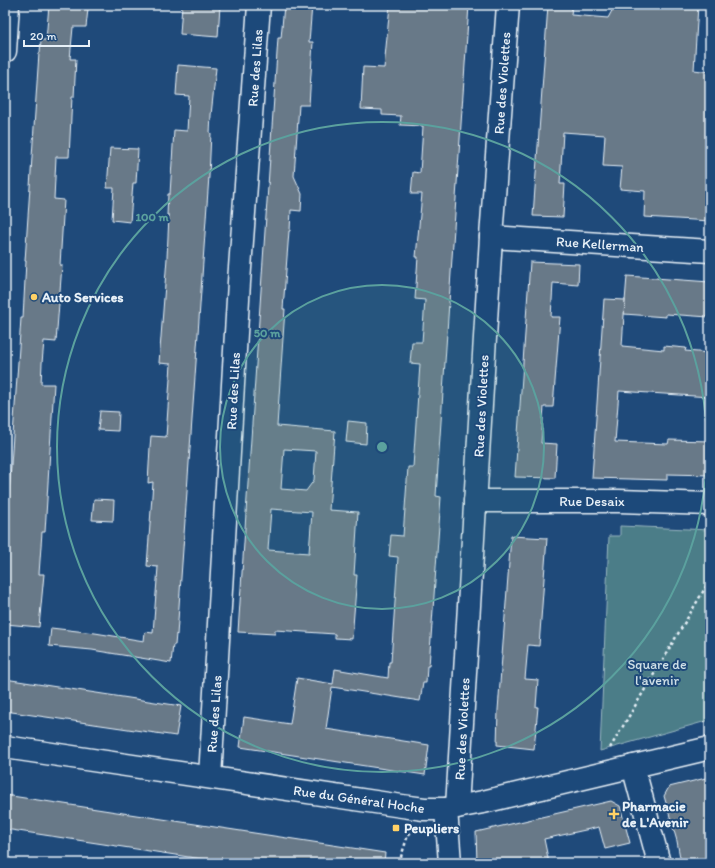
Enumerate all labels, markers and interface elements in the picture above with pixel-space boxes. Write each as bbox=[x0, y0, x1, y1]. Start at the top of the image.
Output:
scale bar bbox=[24, 22, 89, 48]
text: 20 m bbox=[30, 29, 57, 43]
street label: Rue des Lilas bbox=[244, 29, 267, 107]
street label: Rue des Violettes bbox=[490, 31, 515, 135]
text: 100 m bbox=[135, 210, 169, 224]
street label: Rue Kellerman bbox=[556, 233, 645, 256]
place label: Auto Services bbox=[41, 289, 124, 306]
marker: Auto Services bbox=[29, 292, 39, 302]
text: 50 m bbox=[254, 326, 281, 340]
street label: Rue des Lilas bbox=[223, 352, 244, 430]
street label: Rue des Violettes bbox=[470, 354, 493, 458]
centre of rings bbox=[375, 440, 389, 454]
street label: Rue Desaix bbox=[559, 493, 625, 510]
park label: Square de l'avenir bbox=[627, 656, 687, 689]
street label: Rue des Lilas bbox=[203, 675, 226, 753]
street label: Rue des Violettes bbox=[451, 677, 474, 781]
street label: Rue du Général Hoche bbox=[292, 782, 426, 817]
place label: Pharmacie de L'Avenir bbox=[622, 798, 689, 831]
marker: Pharmacie de L'Avenir bbox=[609, 809, 619, 819]
place label: Peupliers bbox=[404, 820, 459, 837]
marker: Peupliers bbox=[391, 823, 401, 833]

